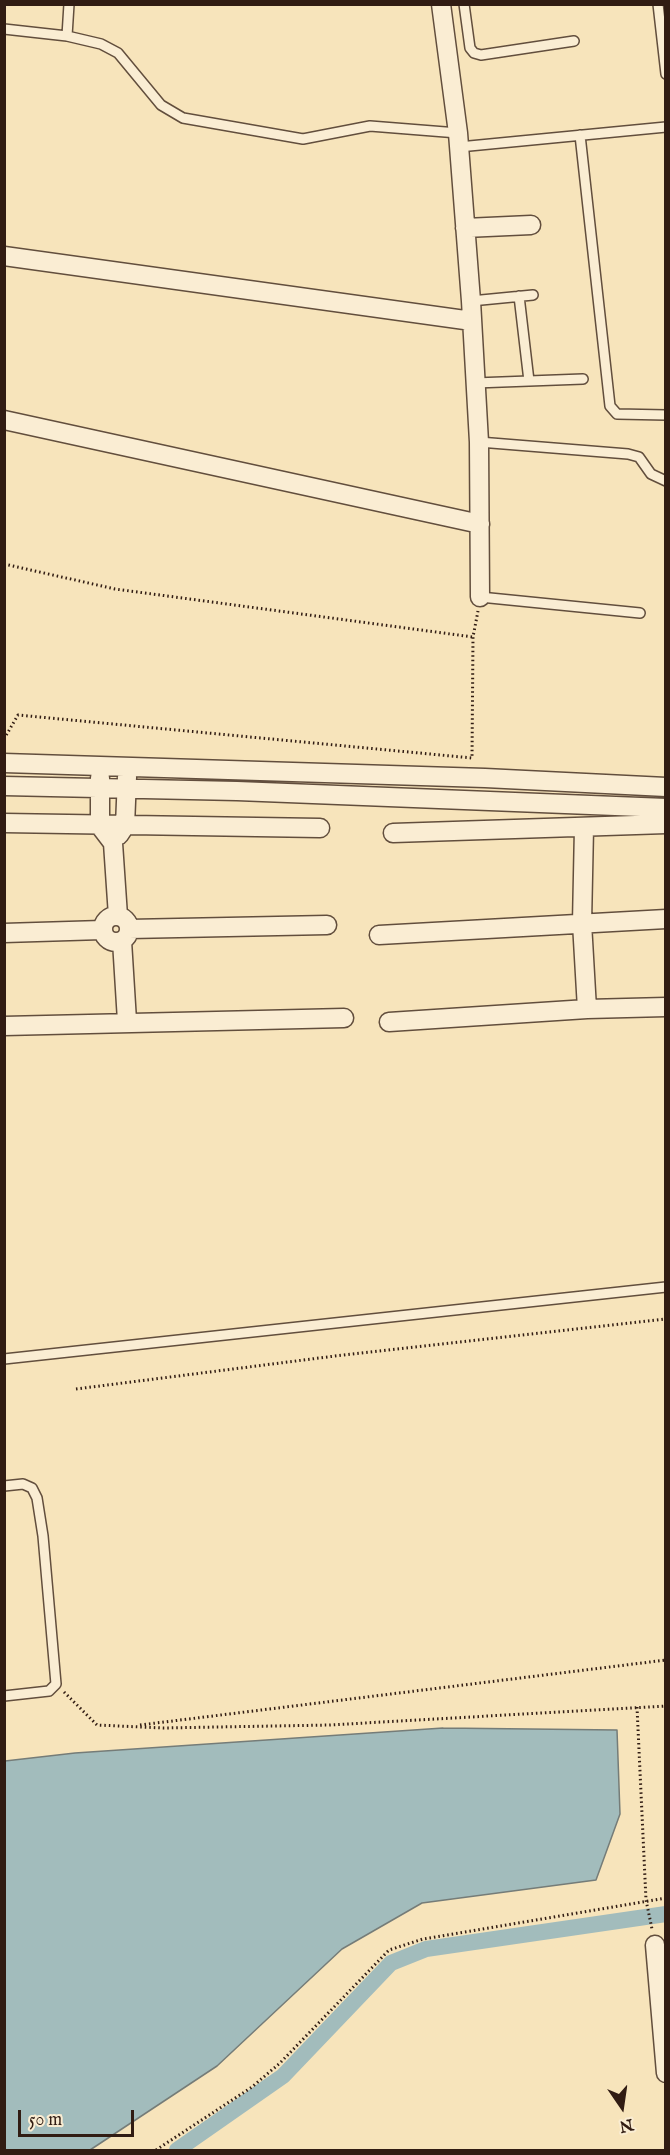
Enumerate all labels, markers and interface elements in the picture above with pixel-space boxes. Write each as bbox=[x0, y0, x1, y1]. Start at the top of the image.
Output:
north arrow bbox=[592, 2077, 652, 2137]
scale bar bbox=[21, 2098, 136, 2136]
text: 50 m bbox=[29, 2109, 62, 2132]
text: N bbox=[617, 2113, 635, 2136]

